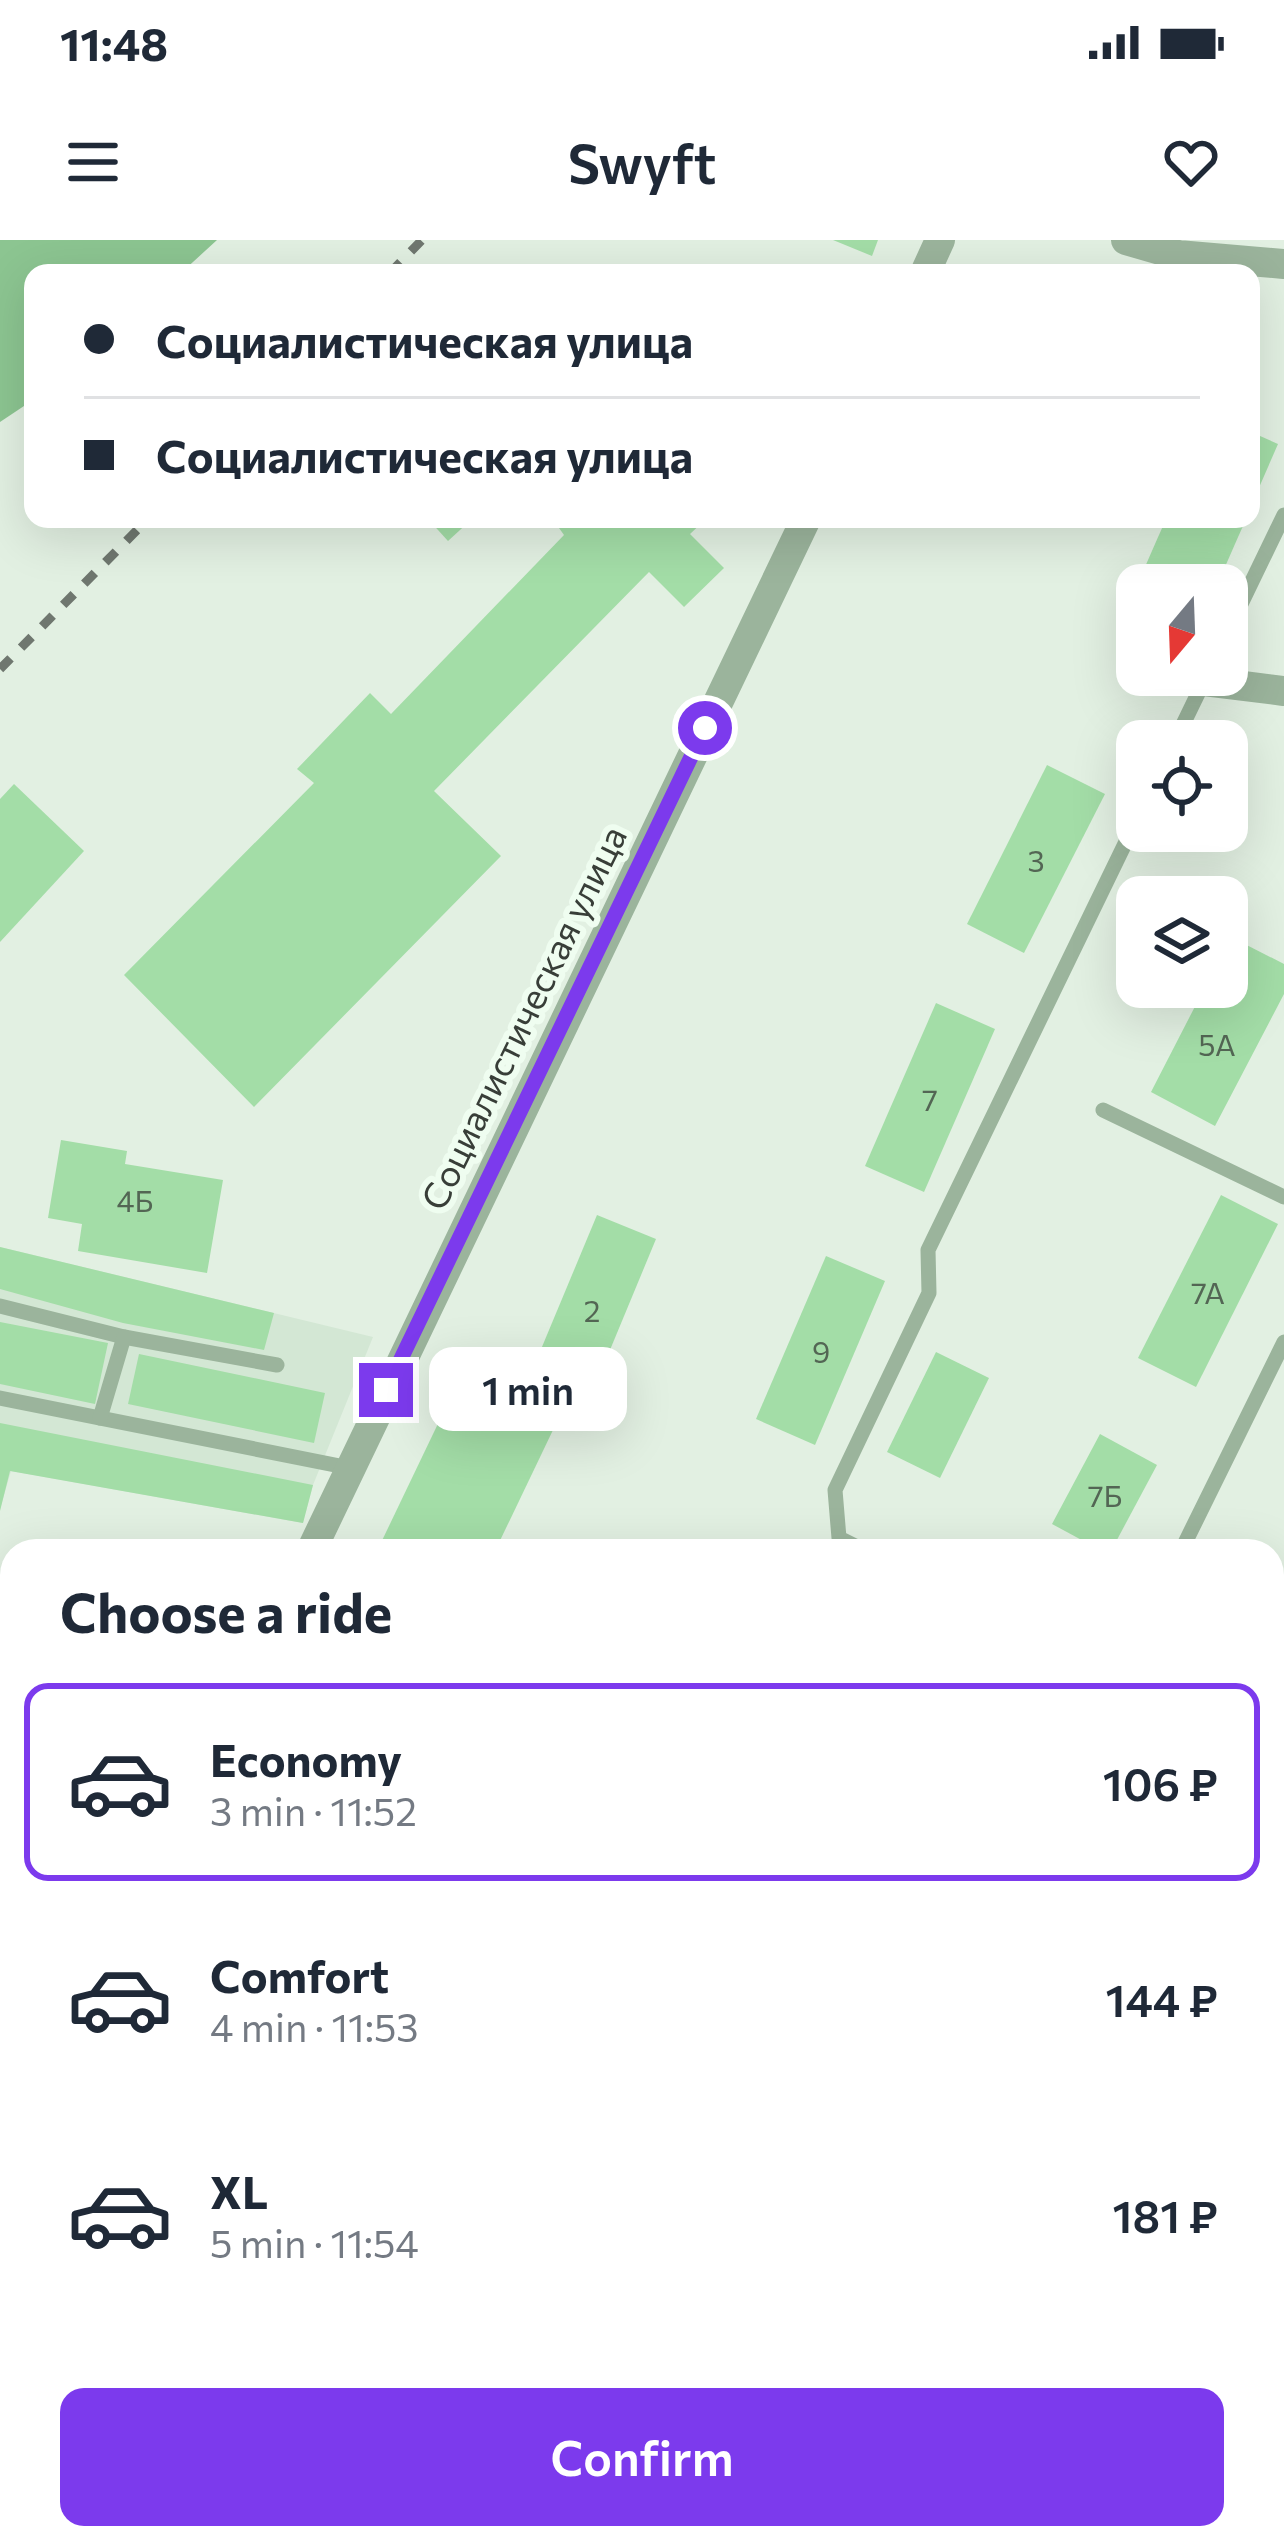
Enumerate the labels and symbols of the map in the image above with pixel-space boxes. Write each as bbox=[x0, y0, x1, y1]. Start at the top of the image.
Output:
north arrow bbox=[1116, 564, 1248, 696]
route start bbox=[678, 701, 732, 755]
street label: Социалистическая улица bbox=[410, 818, 634, 1216]
house number: 3 bbox=[1027, 841, 1045, 878]
house number: 5А bbox=[1198, 1025, 1236, 1062]
house number: 7 bbox=[922, 1080, 938, 1117]
house number: 4Б bbox=[117, 1181, 153, 1218]
house number: 7А bbox=[1191, 1273, 1225, 1310]
house number: 2 bbox=[584, 1291, 600, 1328]
house number: 9 bbox=[812, 1332, 830, 1369]
callout: 1 min bbox=[428, 1348, 626, 1432]
route end bbox=[359, 1363, 413, 1417]
house number: 7Б bbox=[1088, 1476, 1122, 1513]

